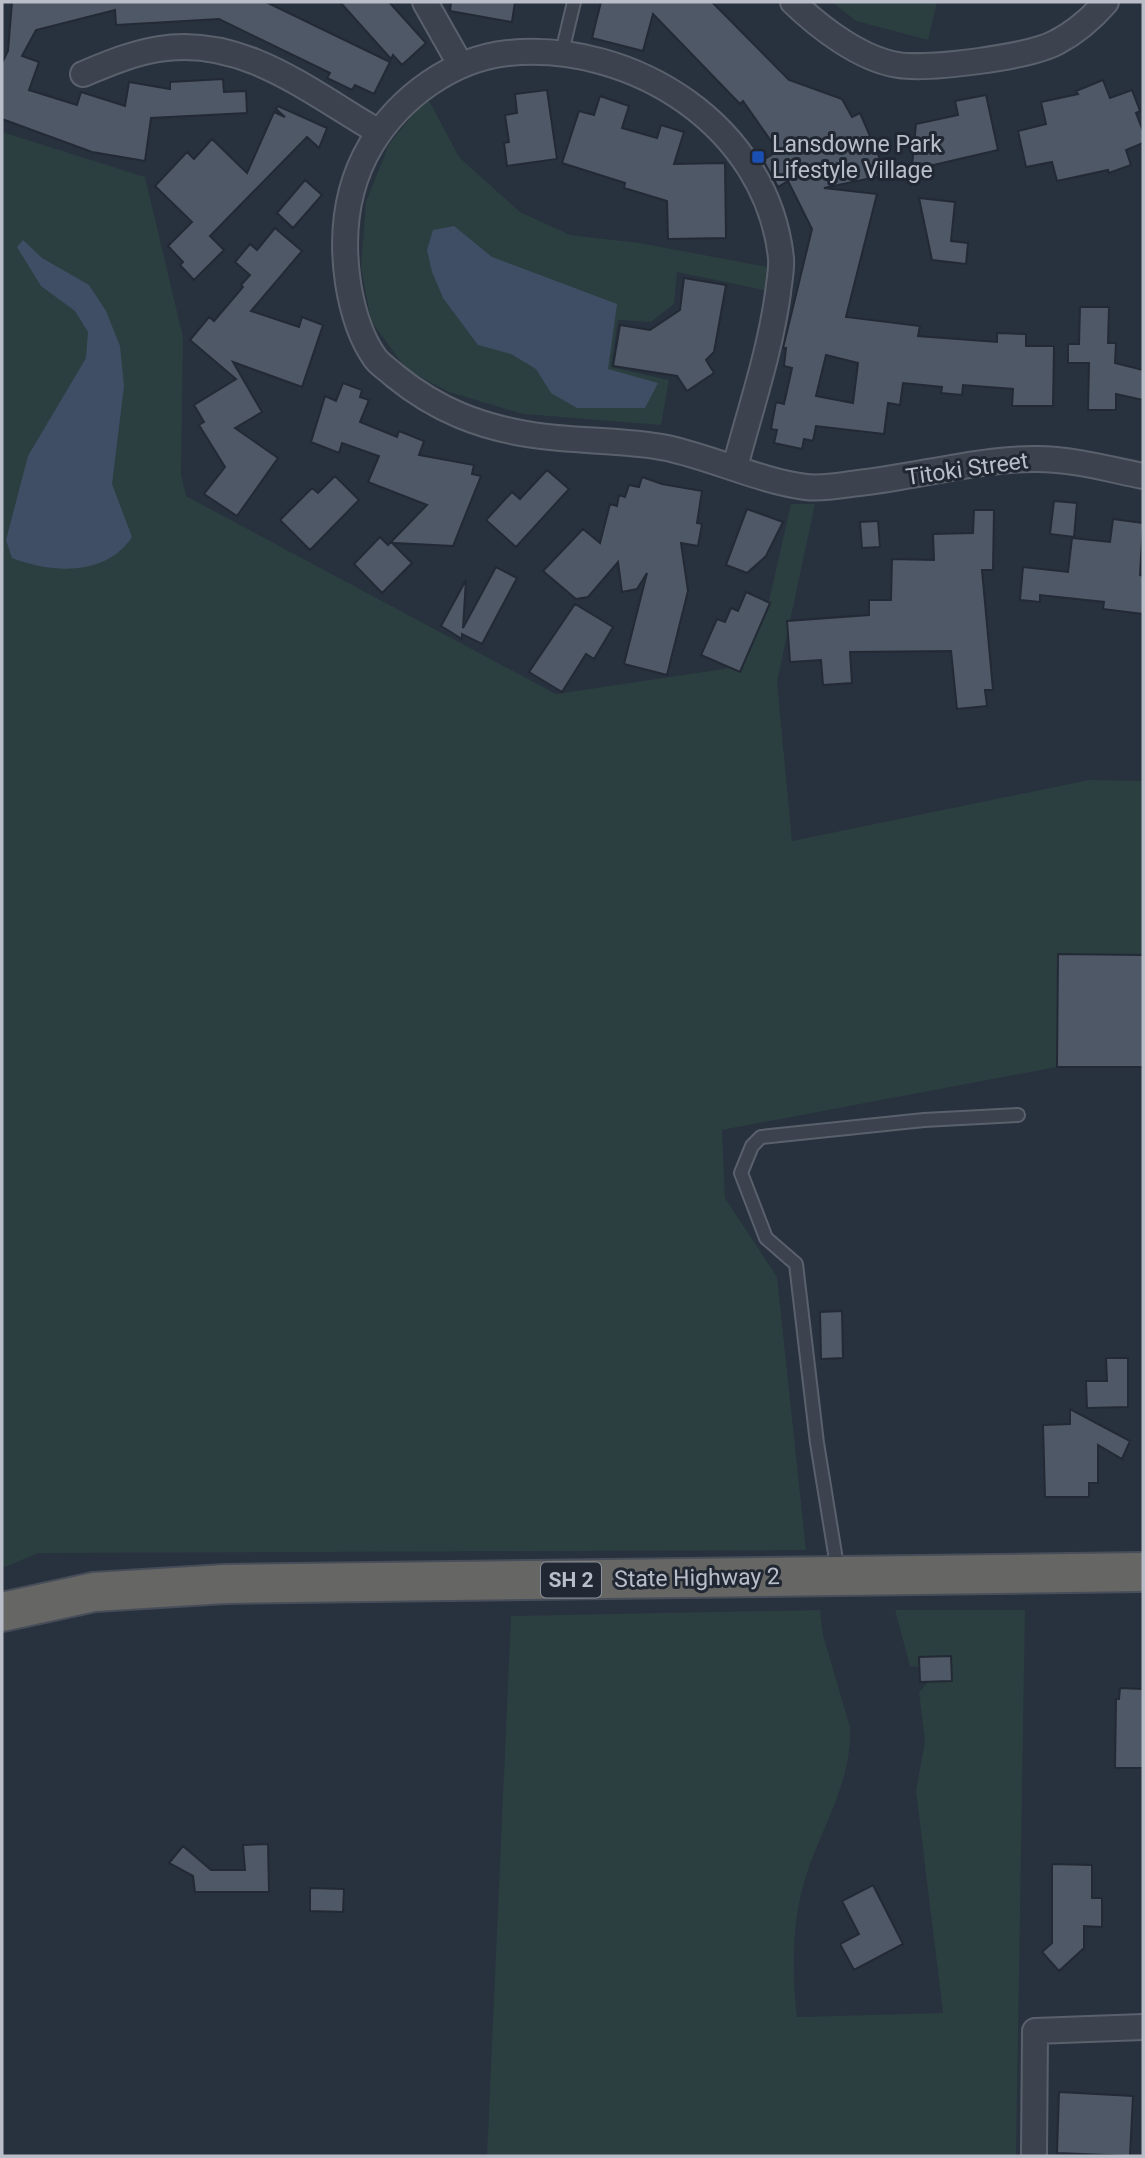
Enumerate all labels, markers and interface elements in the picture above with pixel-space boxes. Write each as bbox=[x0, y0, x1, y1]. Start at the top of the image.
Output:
place label: Lansdowne Park Lifestyle Village bbox=[772, 131, 942, 184]
marker: Lansdowne Park Lifestyle Village bbox=[750, 149, 766, 165]
street label: Titoki Street bbox=[904, 447, 1030, 491]
road number: SH 2 bbox=[541, 1562, 601, 1598]
street label: State Highway 2 bbox=[614, 1563, 780, 1593]

